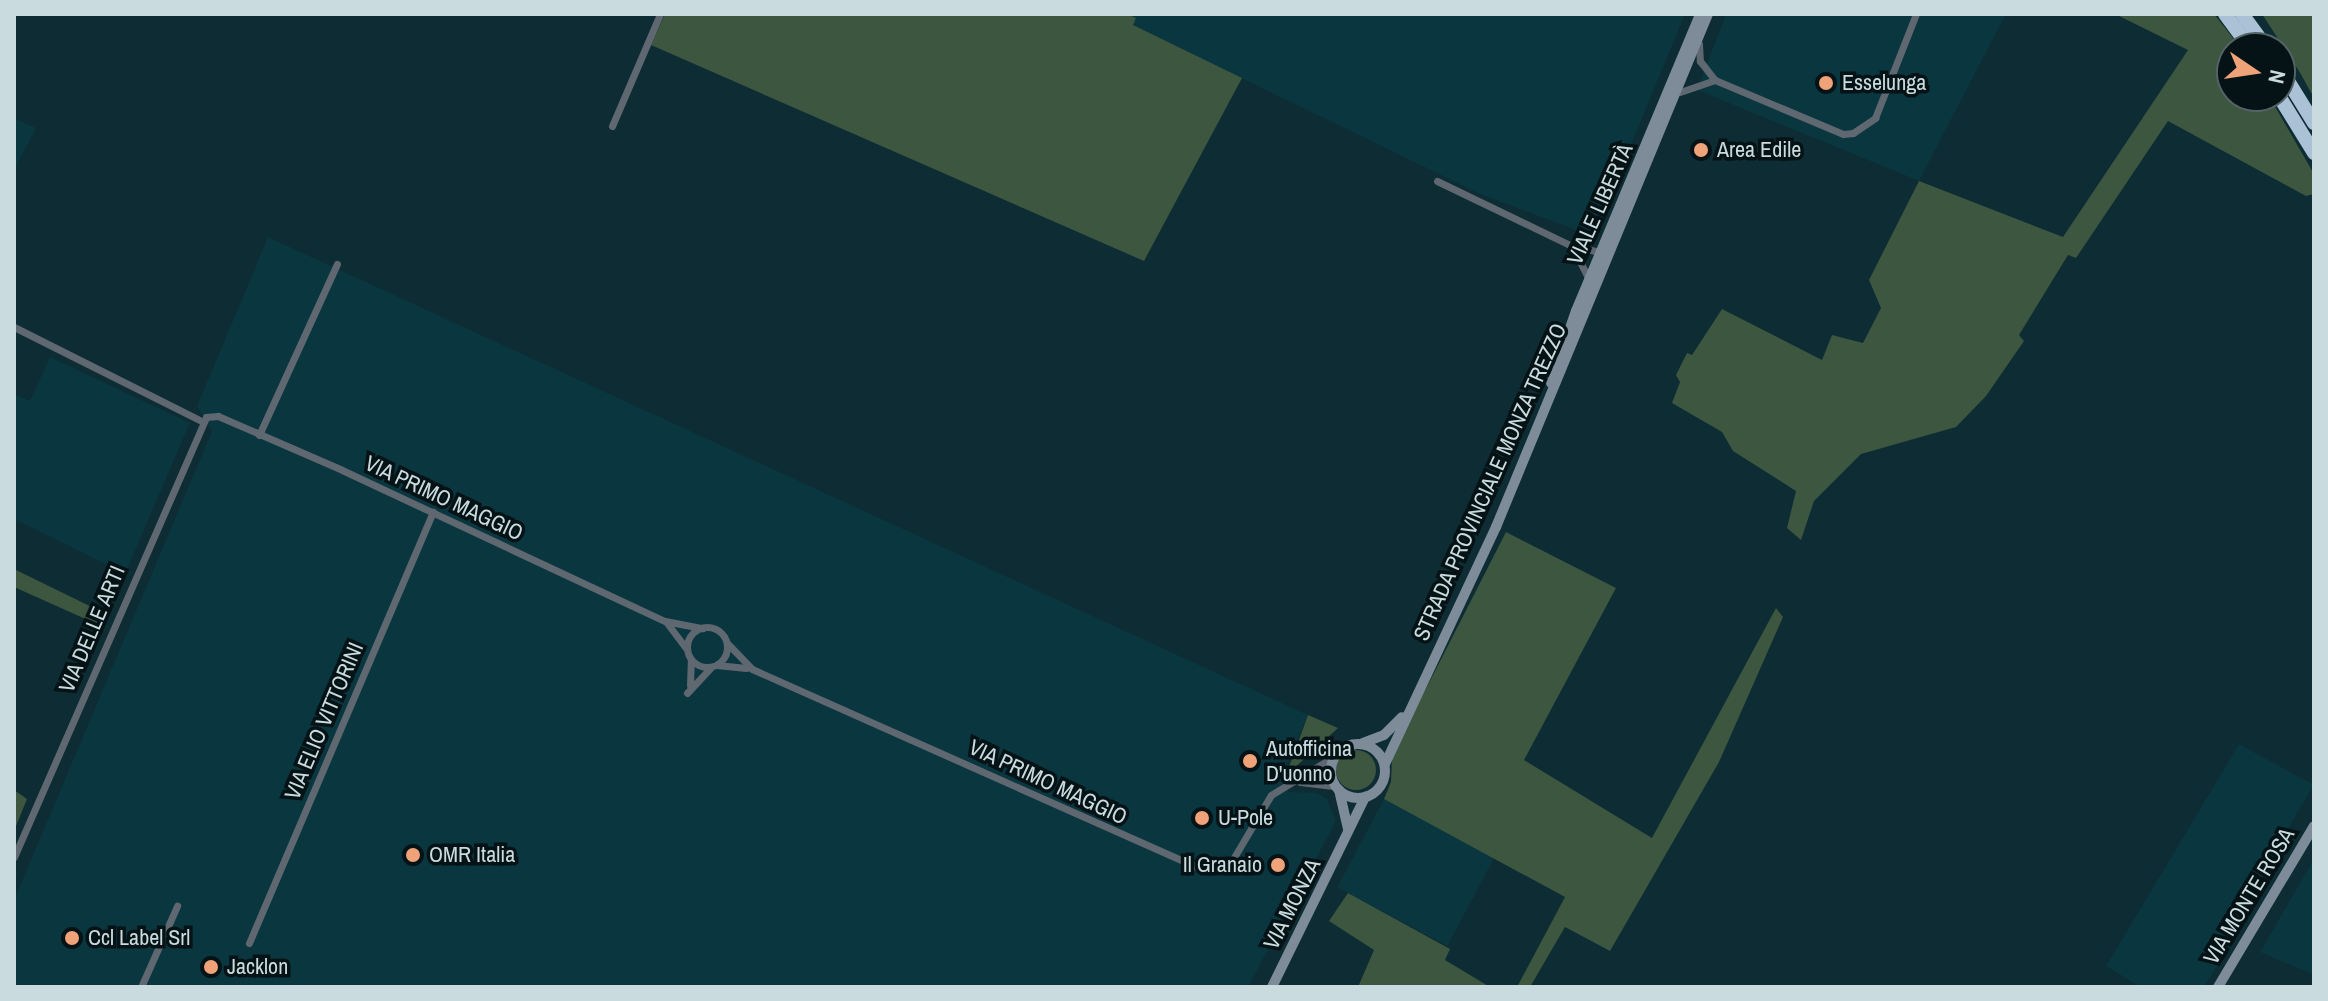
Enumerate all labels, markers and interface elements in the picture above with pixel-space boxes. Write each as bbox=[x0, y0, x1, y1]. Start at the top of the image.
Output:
north arrow bbox=[2216, 32, 2296, 112]
text: N bbox=[2261, 67, 2294, 87]
place label: Esselunga bbox=[1842, 70, 1926, 96]
marker: Esselunga bbox=[1817, 74, 1835, 92]
place label: Area Edile bbox=[1717, 137, 1801, 163]
street label: VIALE LIBERTÀ bbox=[1562, 139, 1638, 269]
marker: Area Edile bbox=[1692, 141, 1710, 159]
street label: STRADA PROVINCIALE MONZA TREZZO bbox=[1407, 318, 1573, 646]
street label: VIA PRIMO MAGGIO bbox=[360, 450, 528, 546]
street label: VIA DELLE ARTI bbox=[53, 561, 131, 697]
street label: VIA ELIO VITTORINI bbox=[279, 638, 369, 804]
street label: VIA PRIMO MAGGIO bbox=[964, 734, 1132, 830]
place label: Autofficina D'uonno bbox=[1266, 735, 1352, 786]
marker: Autofficina D'uonno bbox=[1241, 752, 1259, 770]
place label: U-Pole bbox=[1218, 805, 1273, 831]
marker: U-Pole bbox=[1193, 809, 1211, 827]
street label: VIA MONTE ROSA bbox=[2198, 823, 2300, 969]
place label: OMR Italia bbox=[429, 842, 515, 868]
marker: OMR Italia bbox=[404, 846, 422, 864]
place label: Il Granaio bbox=[1183, 852, 1262, 878]
street label: VIA MONZA bbox=[1258, 854, 1326, 954]
marker: Il Granaio bbox=[1269, 856, 1287, 874]
place label: Ccl Label Srl bbox=[88, 925, 190, 951]
marker: Ccl Label Srl bbox=[63, 929, 81, 947]
place label: Jacklon bbox=[227, 954, 288, 980]
marker: Jacklon bbox=[202, 958, 220, 976]

